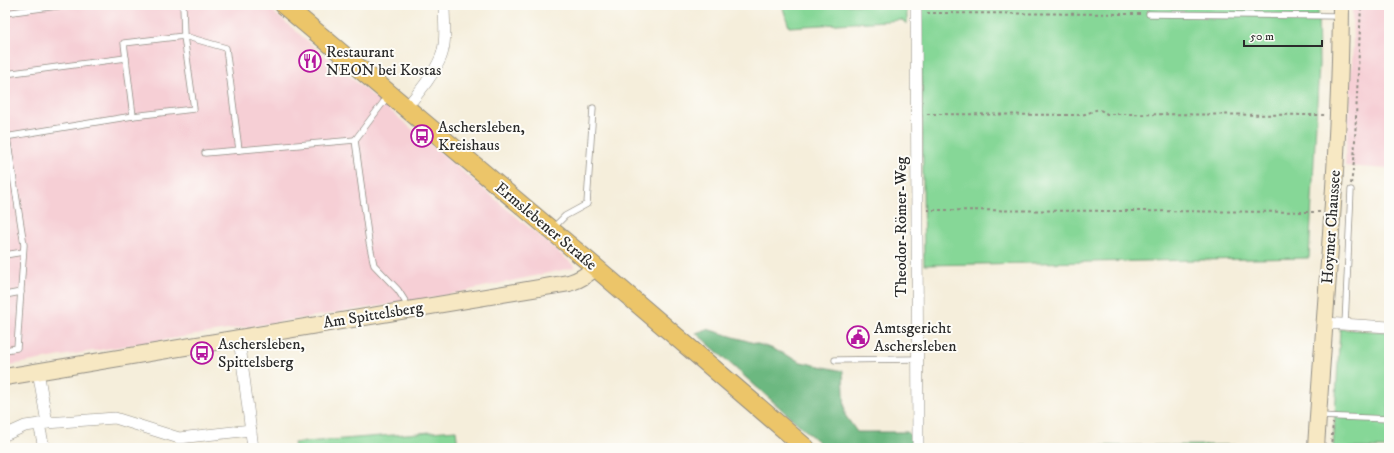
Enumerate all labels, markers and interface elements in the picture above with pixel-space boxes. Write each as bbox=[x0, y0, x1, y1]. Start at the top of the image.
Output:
scale bar bbox=[1244, 22, 1322, 48]
text: 50 m bbox=[1250, 29, 1274, 44]
place label: Restaurant NEON bei Kostas bbox=[326, 42, 441, 80]
restaurant icon: Restaurant NEON bei Kostas bbox=[297, 48, 323, 74]
place label: Aschersleben, Kreishaus bbox=[438, 117, 525, 155]
bus stop icon: Aschersleben, Kreishaus bbox=[409, 123, 435, 149]
street label: Theodor-Römer-Weg bbox=[891, 156, 911, 297]
street label: Hoymer Chaussee bbox=[1317, 169, 1345, 285]
street label: Ermslebener Straße bbox=[491, 178, 601, 275]
street label: Am Spittelsberg bbox=[322, 297, 425, 333]
place label: Amtsgericht Aschersleben bbox=[874, 318, 957, 356]
public building icon: Amtsgericht Aschersleben bbox=[845, 324, 871, 350]
place label: Aschersleben, Spittelsberg bbox=[218, 334, 305, 372]
bus stop icon: Aschersleben, Spittelsberg bbox=[189, 340, 215, 366]

